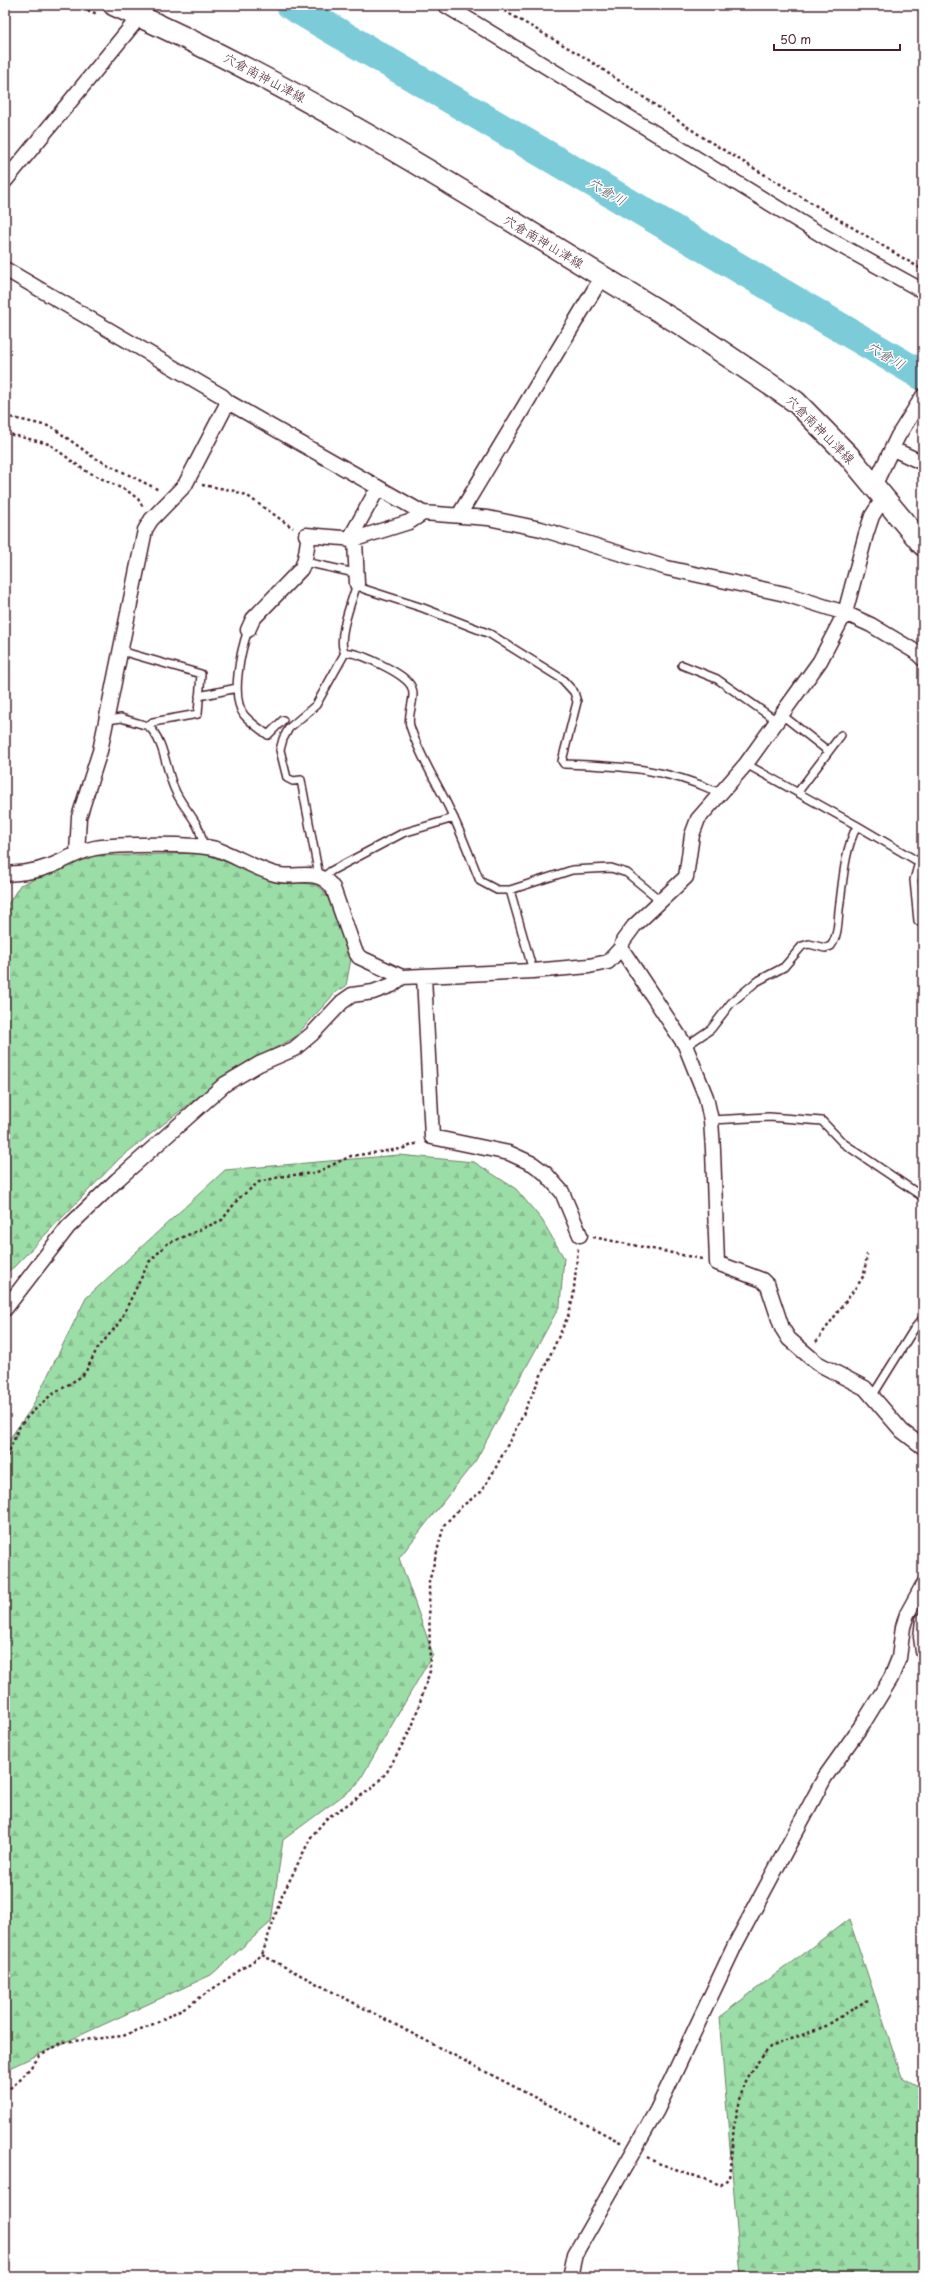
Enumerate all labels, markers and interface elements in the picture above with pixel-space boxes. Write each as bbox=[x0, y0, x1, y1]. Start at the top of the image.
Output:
scale bar bbox=[774, 26, 900, 52]
text: 50 m bbox=[780, 30, 811, 48]
street label: 穴倉南神山津線 bbox=[220, 47, 311, 107]
water label: 穴倉川 bbox=[584, 171, 630, 211]
street label: 穴倉南神山津線 bbox=[500, 209, 589, 273]
water label: 穴倉川 bbox=[863, 335, 909, 375]
street label: 穴倉南神山津線 bbox=[782, 390, 861, 469]

